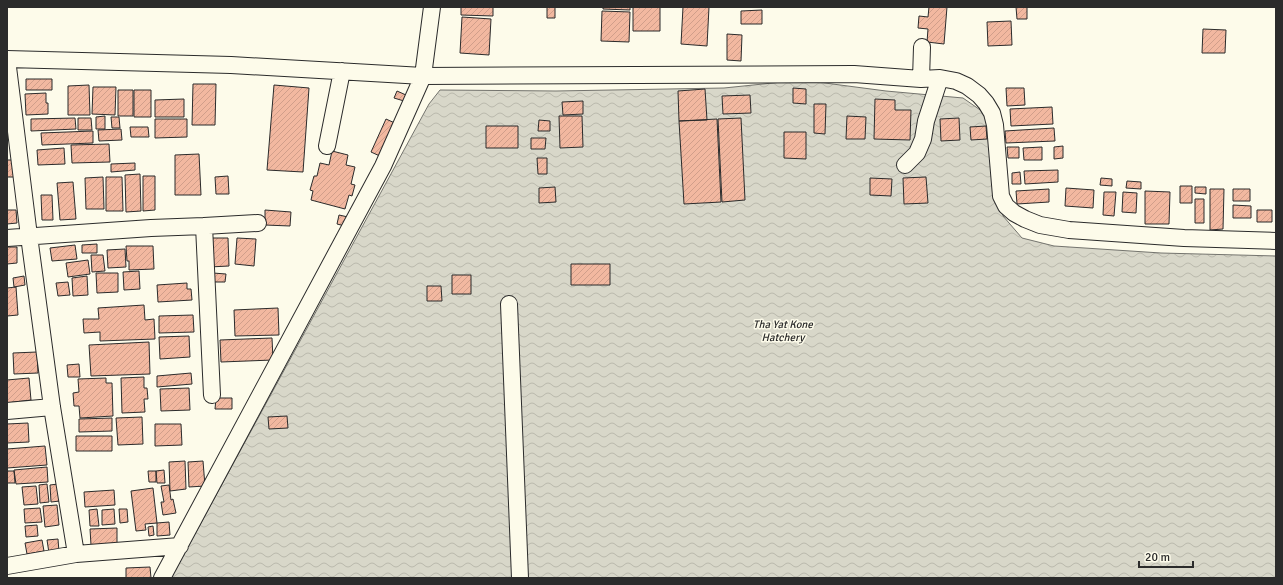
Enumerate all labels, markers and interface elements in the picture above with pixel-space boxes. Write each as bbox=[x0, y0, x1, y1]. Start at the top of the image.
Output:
water label: Tha Yat Kone Hatchery bbox=[753, 318, 813, 344]
scale bar bbox=[1139, 543, 1193, 569]
text: 20 m bbox=[1145, 550, 1170, 565]

